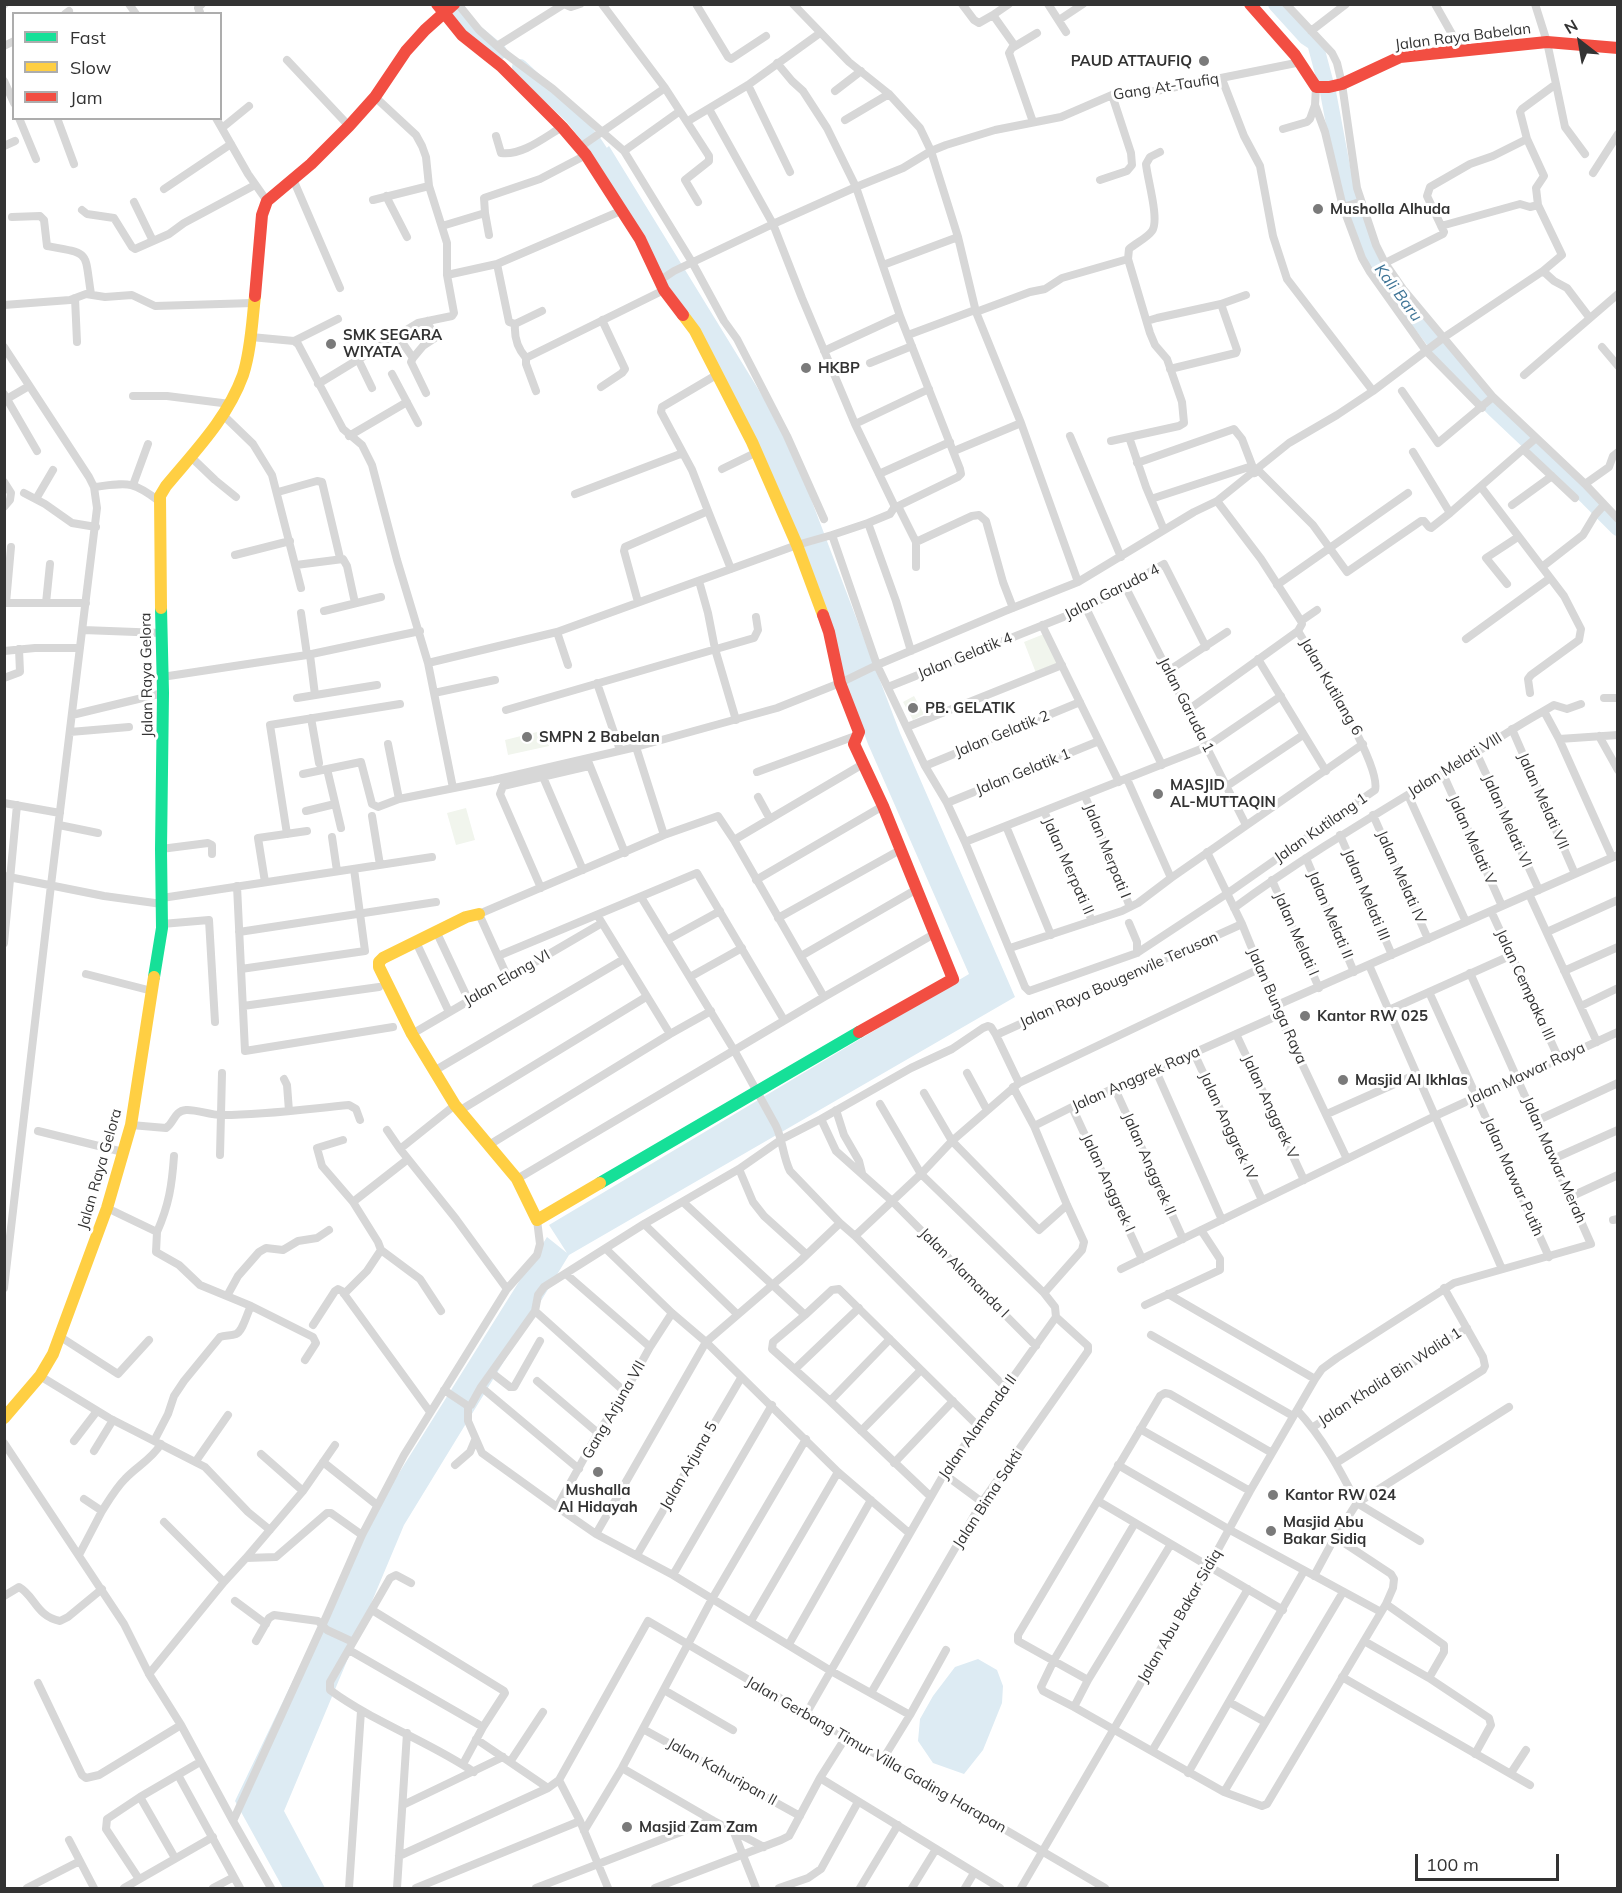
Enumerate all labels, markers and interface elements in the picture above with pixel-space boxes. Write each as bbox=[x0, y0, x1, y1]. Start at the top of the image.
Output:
legend bbox=[12, 12, 222, 120]
north arrow bbox=[1550, 12, 1610, 72]
text: N bbox=[1560, 15, 1581, 38]
street label: Jalan Raya Babelan bbox=[1394, 20, 1532, 54]
text: Fast bbox=[70, 26, 106, 49]
place label: PAUD ATTAUFIQ bbox=[1071, 52, 1192, 70]
marker: PAUD ATTAUFIQ bbox=[1197, 54, 1211, 68]
text: Slow bbox=[70, 56, 111, 79]
street label: Gang At-Taufiq bbox=[1112, 70, 1220, 104]
text: Jam bbox=[70, 86, 103, 109]
place label: Musholla Alhuda bbox=[1330, 200, 1450, 218]
marker: Musholla Alhuda bbox=[1311, 202, 1325, 216]
water label: Kali Baru bbox=[1370, 260, 1426, 326]
place label: SMK SEGARA WIYATA bbox=[343, 326, 442, 361]
marker: SMK SEGARA WIYATA bbox=[324, 337, 338, 351]
place label: HKBP bbox=[818, 359, 860, 377]
marker: HKBP bbox=[799, 361, 813, 375]
street label: Jalan Garuda 4 bbox=[1061, 560, 1163, 624]
street label: Jalan Raya Gelora bbox=[137, 612, 157, 738]
street label: Jalan Gelatik 4 bbox=[915, 629, 1015, 683]
street label: Jalan Kutilang 6 bbox=[1296, 635, 1366, 739]
street label: Jalan Garuda 1 bbox=[1154, 654, 1218, 756]
place label: PB. GELATIK bbox=[925, 699, 1015, 717]
marker: PB. GELATIK bbox=[906, 701, 920, 715]
street label: Jalan Gelatik 2 bbox=[952, 707, 1052, 761]
place label: SMPN 2 Babelan bbox=[539, 728, 660, 746]
street label: Jalan Melati VIII bbox=[1405, 729, 1505, 801]
marker: SMPN 2 Babelan bbox=[520, 730, 534, 744]
street label: Jalan Gelatik 1 bbox=[973, 745, 1073, 799]
street label: Jalan Melati VII bbox=[1514, 750, 1572, 852]
street label: Jalan Melati VI bbox=[1478, 772, 1536, 870]
place label: MASJID AL-MUTTAQIN bbox=[1170, 776, 1276, 811]
marker: MASJID AL-MUTTAQIN bbox=[1151, 787, 1165, 801]
street label: Jalan Kutilang 1 bbox=[1271, 789, 1371, 867]
street label: Jalan Melati V bbox=[1444, 792, 1500, 888]
street label: Jalan Merpati I bbox=[1080, 801, 1134, 901]
street label: Jalan Merpati II bbox=[1039, 815, 1097, 917]
street label: Jalan Melati IV bbox=[1372, 828, 1430, 926]
street label: Jalan Melati III bbox=[1339, 847, 1393, 943]
street label: Jalan Melati II bbox=[1303, 869, 1357, 961]
street label: Jalan Melati I bbox=[1270, 889, 1322, 979]
street label: Jalan Cempaka III bbox=[1491, 927, 1559, 1043]
street label: Jalan Raya Bougenvile Terusan bbox=[1017, 928, 1221, 1032]
street label: Jalan Bunga Raya bbox=[1243, 945, 1311, 1067]
street label: Jalan Elang VI bbox=[461, 946, 553, 1010]
place label: Kantor RW 025 bbox=[1317, 1007, 1428, 1025]
marker: Kantor RW 025 bbox=[1298, 1009, 1312, 1023]
street label: Jalan Mawar Raya bbox=[1464, 1039, 1588, 1109]
street label: Jalan Anggrek Raya bbox=[1069, 1043, 1203, 1115]
street label: Jalan Anggrek V bbox=[1238, 1052, 1302, 1162]
street label: Jalan Anggrek IV bbox=[1195, 1069, 1261, 1183]
place label: Masjid Al Ikhlas bbox=[1355, 1071, 1468, 1089]
marker: Masjid Al Ikhlas bbox=[1336, 1073, 1350, 1087]
street label: Jalan Mawar Merah bbox=[1518, 1094, 1590, 1226]
street label: Jalan Raya Gelora bbox=[74, 1107, 126, 1231]
street label: Jalan Anggrek II bbox=[1118, 1110, 1180, 1218]
street label: Jalan Mawar Putih bbox=[1479, 1115, 1547, 1239]
street label: Jalan Anggrek I bbox=[1077, 1131, 1139, 1235]
street label: Jalan Alamanda I bbox=[915, 1224, 1013, 1322]
street label: Jalan Khalid Bin Walid 1 bbox=[1315, 1324, 1465, 1430]
street label: Gang Arjuna VII bbox=[579, 1358, 649, 1462]
street label: Jalan Alamanda II bbox=[935, 1371, 1021, 1483]
street label: Jalan Arjuna 5 bbox=[657, 1419, 721, 1513]
street label: Jalan Bima Sakti bbox=[949, 1446, 1027, 1552]
marker: Mushalla Al Hidayah bbox=[591, 1465, 605, 1479]
place label: Mushalla Al Hidayah bbox=[558, 1481, 638, 1516]
place label: Kantor RW 024 bbox=[1285, 1486, 1396, 1504]
marker: Kantor RW 024 bbox=[1266, 1488, 1280, 1502]
place label: Masjid Abu Bakar Sidiq bbox=[1283, 1513, 1366, 1548]
marker: Masjid Abu Bakar Sidiq bbox=[1264, 1524, 1278, 1538]
street label: Jalan Abu Bakar Sidiq bbox=[1134, 1546, 1226, 1686]
street label: Jalan Gerbang Timur Villa Gading Harapan bbox=[743, 1673, 1009, 1837]
street label: Jalan Kahuripan II bbox=[664, 1734, 780, 1810]
place label: Masjid Zam Zam bbox=[639, 1818, 758, 1836]
marker: Masjid Zam Zam bbox=[620, 1820, 634, 1834]
scale bar bbox=[1418, 1842, 1562, 1880]
text: 100 m bbox=[1426, 1853, 1479, 1876]

